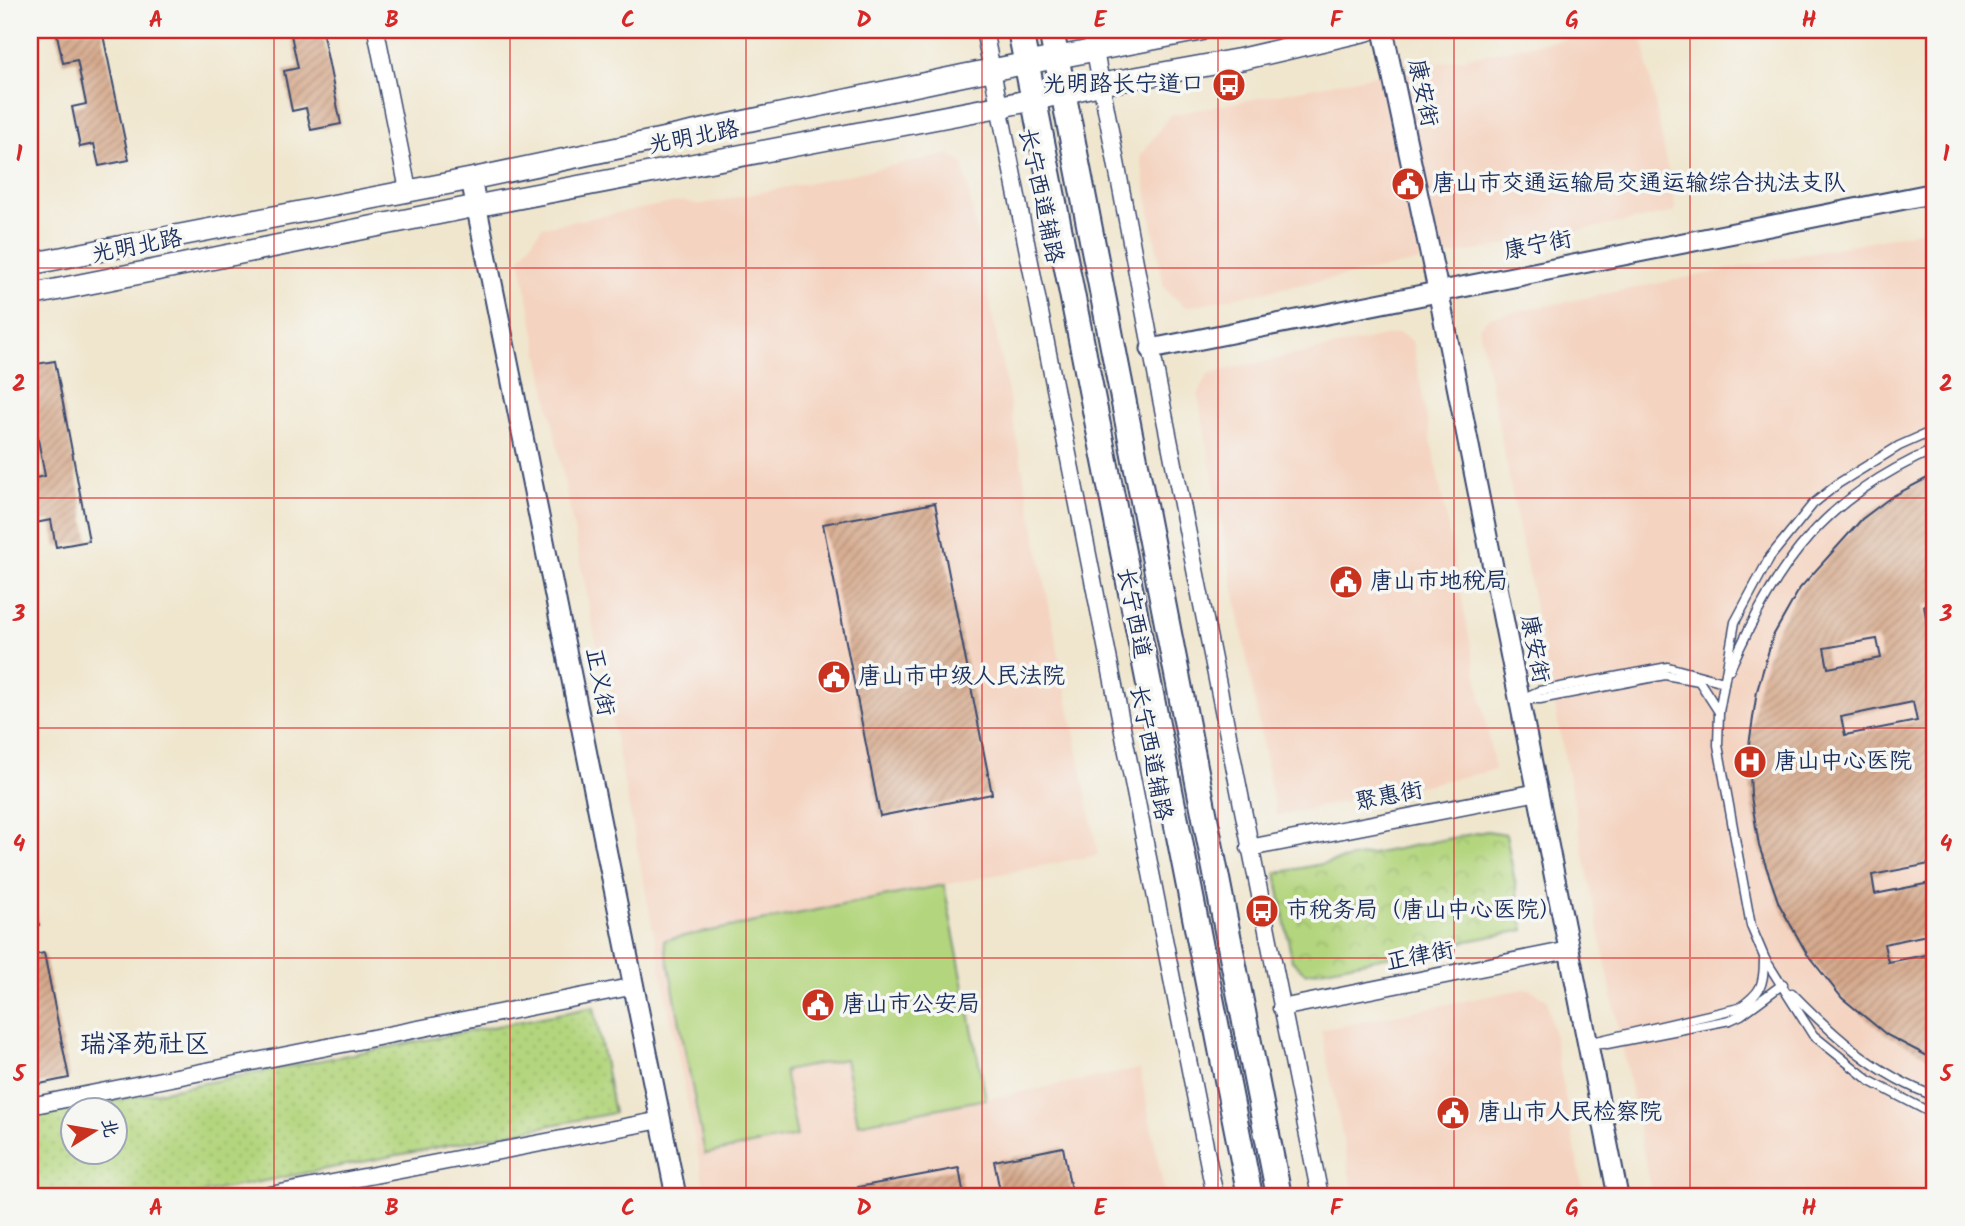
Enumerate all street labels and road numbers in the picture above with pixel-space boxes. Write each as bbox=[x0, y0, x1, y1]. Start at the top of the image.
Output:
street label: 康安街 bbox=[1397, 56, 1447, 130]
street label: 光明北路 bbox=[645, 112, 743, 164]
street label: 长宁西道辅路 bbox=[1008, 125, 1072, 267]
street label: 光明北路 bbox=[88, 221, 186, 273]
street label: 康宁街 bbox=[1501, 222, 1575, 270]
street label: 长宁西道 bbox=[1107, 564, 1159, 662]
street label: 康安街 bbox=[1510, 612, 1558, 686]
street label: 正义街 bbox=[575, 645, 623, 719]
street label: 长宁西道辅路 bbox=[1119, 682, 1181, 824]
street label: 聚惠街 bbox=[1352, 773, 1426, 821]
street label: 正律街 bbox=[1383, 933, 1457, 981]

